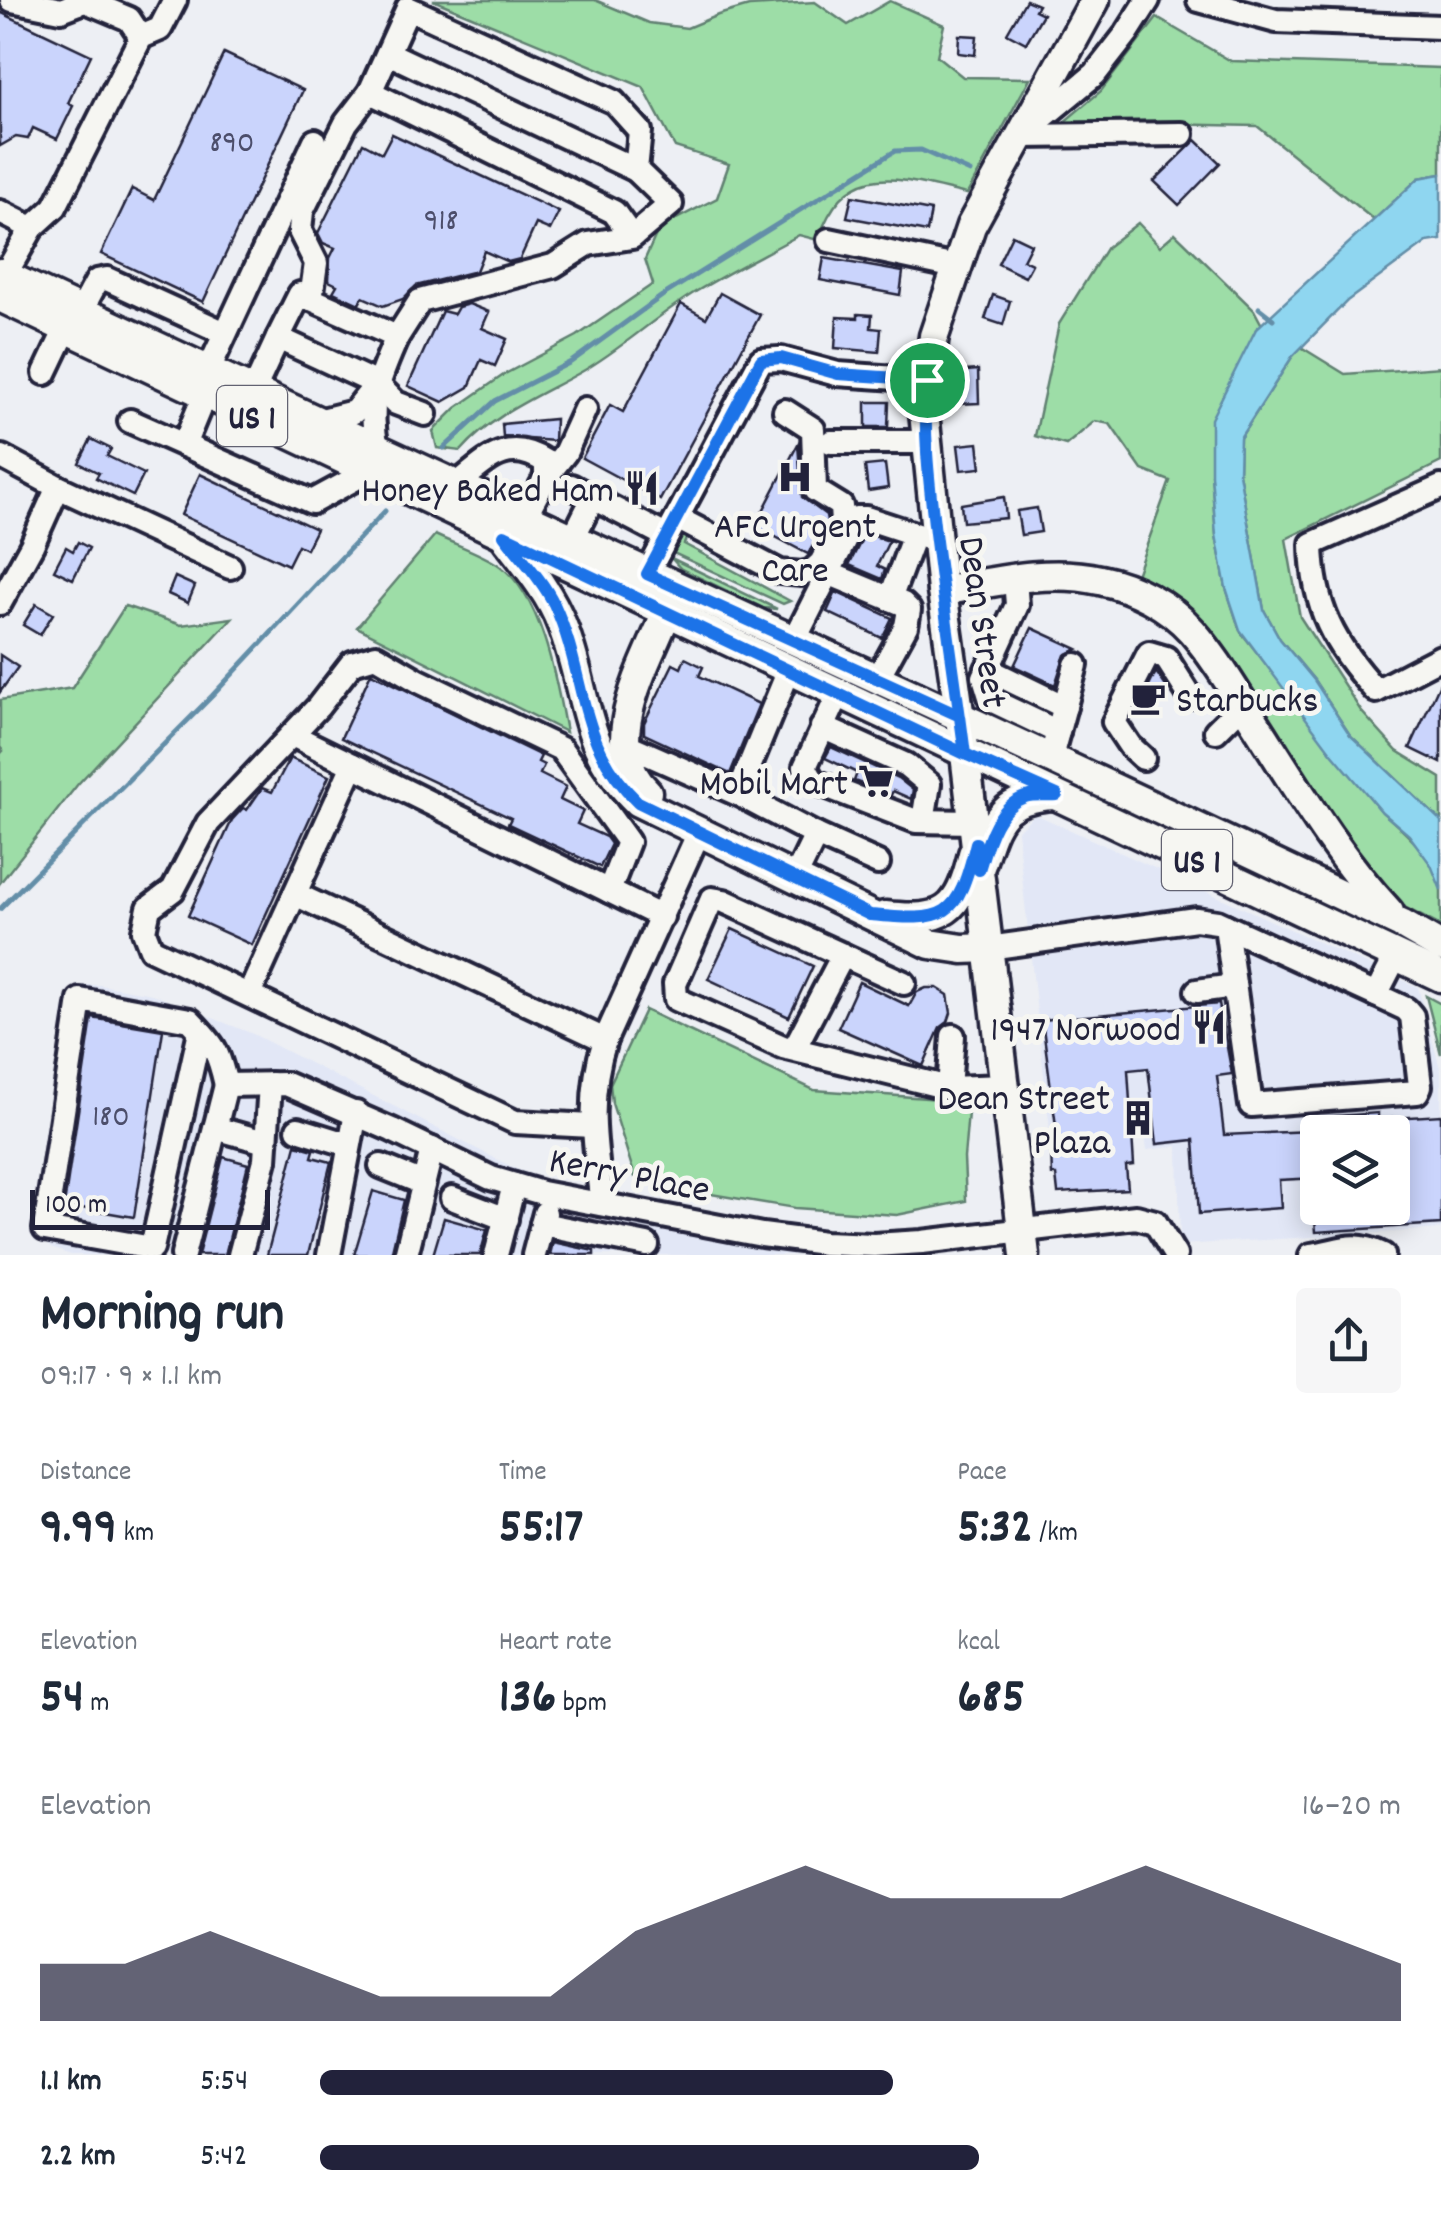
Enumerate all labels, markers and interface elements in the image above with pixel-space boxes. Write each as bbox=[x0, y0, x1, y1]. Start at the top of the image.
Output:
house number: 890 bbox=[210, 122, 254, 168]
house number: 918 bbox=[424, 200, 458, 246]
pin bbox=[885, 338, 970, 423]
icon: arrive bbox=[900, 353, 955, 408]
road number: US 1 bbox=[217, 386, 287, 446]
hospital icon: AFC Urgent Care bbox=[776, 458, 814, 496]
place label: Honey Baked Ham bbox=[361, 466, 614, 521]
restaurant icon: Honey Baked Ham bbox=[623, 469, 661, 507]
place label: AFC Urgent Care bbox=[714, 502, 876, 601]
street label: Dean Street bbox=[940, 533, 1019, 712]
place label: Starbucks bbox=[1176, 676, 1318, 731]
cafe icon: Starbucks bbox=[1129, 679, 1167, 717]
place label: Mobil Mart bbox=[699, 759, 848, 814]
supermarket icon: Mobil Mart bbox=[857, 762, 895, 800]
road number: US 1 bbox=[1162, 830, 1232, 890]
place label: 1947 Norwood bbox=[990, 1005, 1181, 1060]
restaurant icon: 1947 Norwood bbox=[1190, 1008, 1228, 1046]
place label: Dean Street Plaza bbox=[937, 1074, 1111, 1173]
house number: 180 bbox=[92, 1096, 130, 1142]
building icon: Dean Street Plaza bbox=[1119, 1099, 1157, 1137]
map controls bbox=[1300, 1115, 1410, 1225]
button: layers bbox=[1300, 1115, 1410, 1225]
street label: Kerry Place bbox=[544, 1136, 714, 1221]
scale bar bbox=[30, 1185, 270, 1230]
text: 100 m bbox=[45, 1187, 107, 1227]
text: Morning run bbox=[40, 1278, 284, 1357]
button: share bbox=[1296, 1288, 1401, 1393]
text: 09:17 · 9 × 1.1 km bbox=[40, 1355, 222, 1401]
text: Distance bbox=[40, 1454, 131, 1494]
text: Time bbox=[499, 1454, 547, 1494]
text: Pace bbox=[957, 1454, 1007, 1494]
text: 9.99 bbox=[40, 1494, 117, 1566]
text: 55:17 bbox=[499, 1494, 583, 1566]
text: 5:32 bbox=[957, 1494, 1033, 1566]
text: km bbox=[117, 1515, 154, 1555]
text: /km bbox=[1033, 1515, 1078, 1555]
text: Elevation bbox=[40, 1624, 137, 1664]
text: Heart rate bbox=[499, 1624, 612, 1664]
text: kcal bbox=[957, 1624, 1000, 1664]
text: 54 bbox=[40, 1664, 84, 1736]
text: 136 bbox=[499, 1664, 556, 1736]
text: 685 bbox=[957, 1664, 1025, 1736]
text: m bbox=[84, 1685, 110, 1725]
text: bpm bbox=[556, 1685, 607, 1725]
text: Elevation bbox=[40, 1785, 151, 1831]
text: 16–20 m bbox=[1302, 1785, 1401, 1831]
text: 1.1 km bbox=[40, 2060, 102, 2106]
text: 5:54 bbox=[200, 2060, 248, 2106]
text: 2.2 km bbox=[40, 2135, 116, 2181]
text: 5:42 bbox=[200, 2135, 247, 2181]

